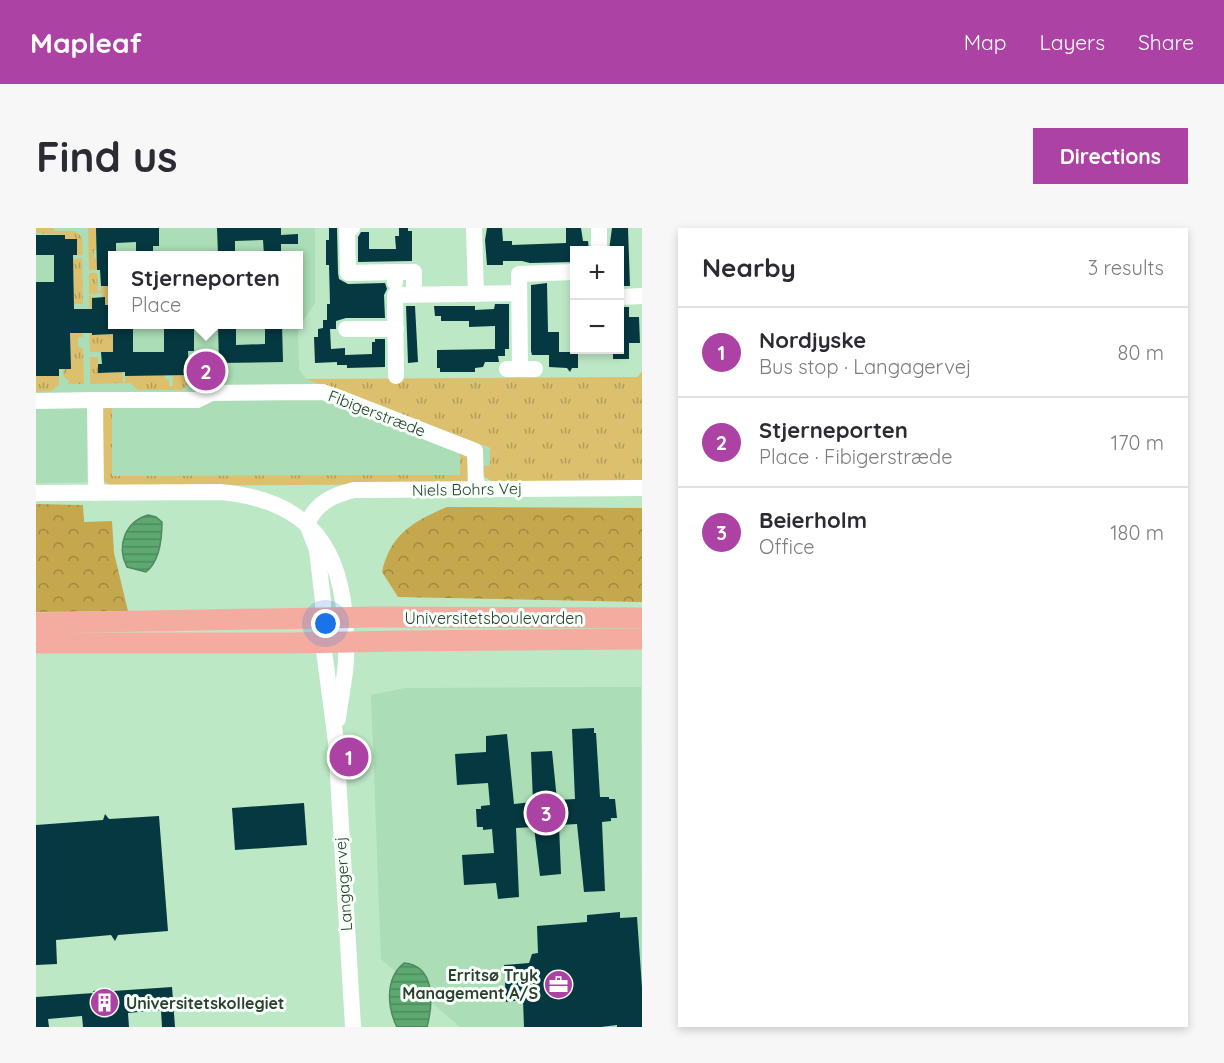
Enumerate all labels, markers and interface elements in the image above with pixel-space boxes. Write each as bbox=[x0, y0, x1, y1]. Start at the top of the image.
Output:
text: Mapleaf bbox=[30, 25, 142, 60]
text: Map bbox=[964, 29, 1007, 55]
text: Layers bbox=[1040, 29, 1105, 55]
text: Share bbox=[1138, 29, 1194, 55]
button: Directions bbox=[1033, 128, 1188, 184]
text: Find us bbox=[36, 130, 178, 183]
map controls bbox=[570, 246, 624, 354]
button: + bbox=[570, 246, 624, 300]
popup bbox=[108, 251, 303, 329]
text: Nearby bbox=[702, 251, 796, 284]
text: 3 results bbox=[1088, 255, 1164, 280]
text: Stjerneporten bbox=[131, 264, 280, 292]
text: Place bbox=[131, 292, 181, 317]
button: − bbox=[570, 300, 624, 354]
text: Nordjyske bbox=[759, 326, 866, 354]
text: 1 bbox=[718, 340, 725, 365]
text: 80 m bbox=[1118, 340, 1164, 365]
pin: 2 bbox=[186, 348, 226, 394]
text: Bus stop · Langagervej bbox=[759, 354, 971, 379]
street label: Fibigerstræde bbox=[325, 385, 429, 441]
text: Stjerneporten bbox=[759, 416, 908, 444]
text: 2 bbox=[716, 430, 727, 455]
text: 170 m bbox=[1111, 430, 1164, 455]
text: Place · Fibigerstræde bbox=[759, 444, 953, 469]
street label: Niels Bohrs Vej bbox=[412, 478, 522, 500]
text: Beierholm bbox=[759, 506, 867, 534]
text: 3 bbox=[716, 520, 727, 545]
text: 180 m bbox=[1110, 520, 1164, 545]
text: Office bbox=[759, 534, 815, 559]
street label: Universitetsboulevarden bbox=[404, 608, 584, 628]
your location bbox=[311, 609, 340, 638]
pin: 1 bbox=[330, 734, 368, 780]
pin: 3 bbox=[526, 790, 566, 836]
street label: Langagervej bbox=[330, 836, 356, 932]
place label: Erritsø Tryk Management A/S bbox=[402, 965, 538, 1003]
office icon: Erritsø Tryk Management A/S bbox=[543, 968, 575, 1000]
building icon: Universitetskollegiet bbox=[89, 987, 121, 1019]
place label: Universitetskollegiet bbox=[126, 993, 284, 1013]

